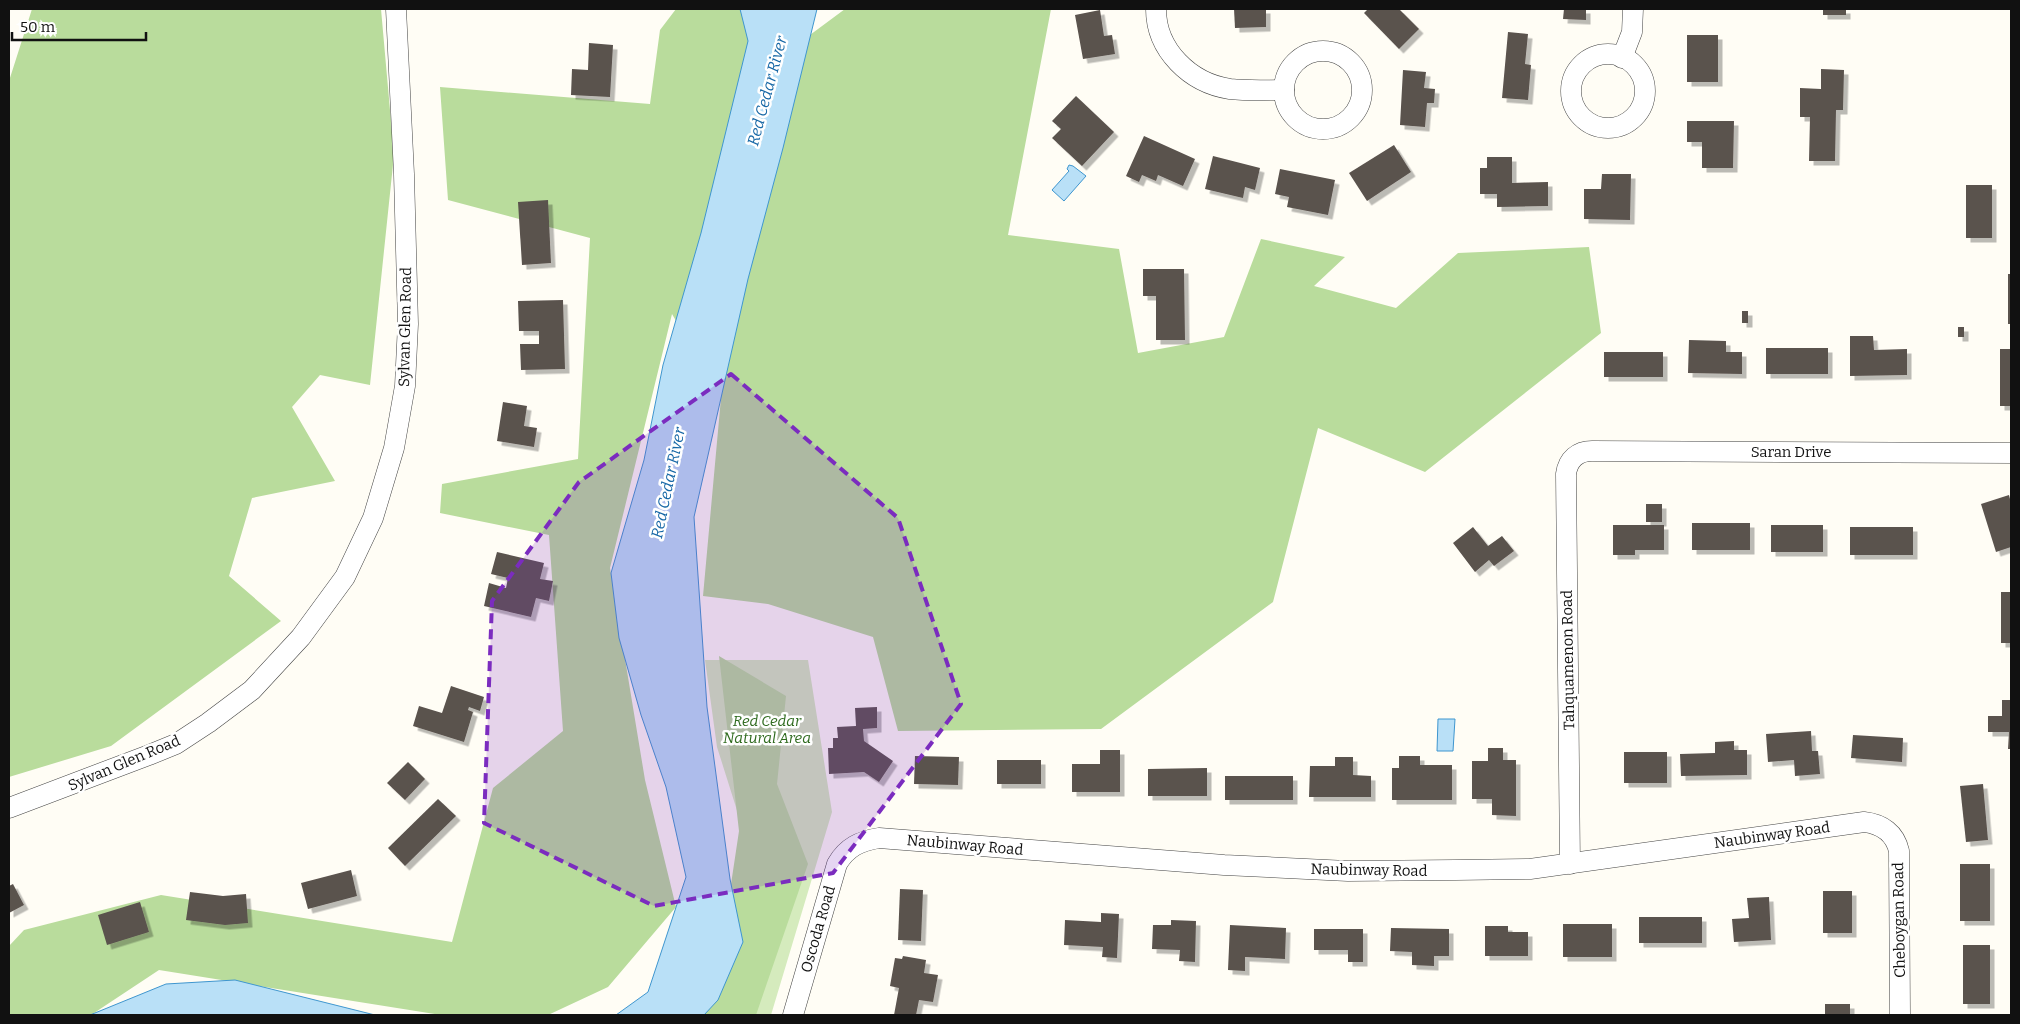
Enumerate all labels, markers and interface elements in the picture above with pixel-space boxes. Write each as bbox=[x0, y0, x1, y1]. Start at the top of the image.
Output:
scale bar bbox=[12, 10, 146, 42]
text: 50 m bbox=[20, 18, 56, 36]
water label: Red Cedar River bbox=[743, 33, 791, 148]
street label: Sylvan Glen Road bbox=[395, 267, 415, 387]
water label: Red Cedar River bbox=[647, 424, 689, 540]
street label: Saran Drive bbox=[1751, 443, 1831, 461]
street label: Tahquamenon Road bbox=[1558, 590, 1578, 730]
park label: Red Cedar Natural Area bbox=[723, 712, 811, 747]
street label: Sylvan Glen Road bbox=[65, 731, 183, 795]
street label: Naubinway Road bbox=[1713, 818, 1831, 852]
street label: Naubinway Road bbox=[906, 831, 1024, 859]
street label: Naubinway Road bbox=[1310, 860, 1428, 880]
street label: Cheboygan Road bbox=[1889, 862, 1909, 978]
street label: Oscoda Road bbox=[797, 883, 839, 974]

